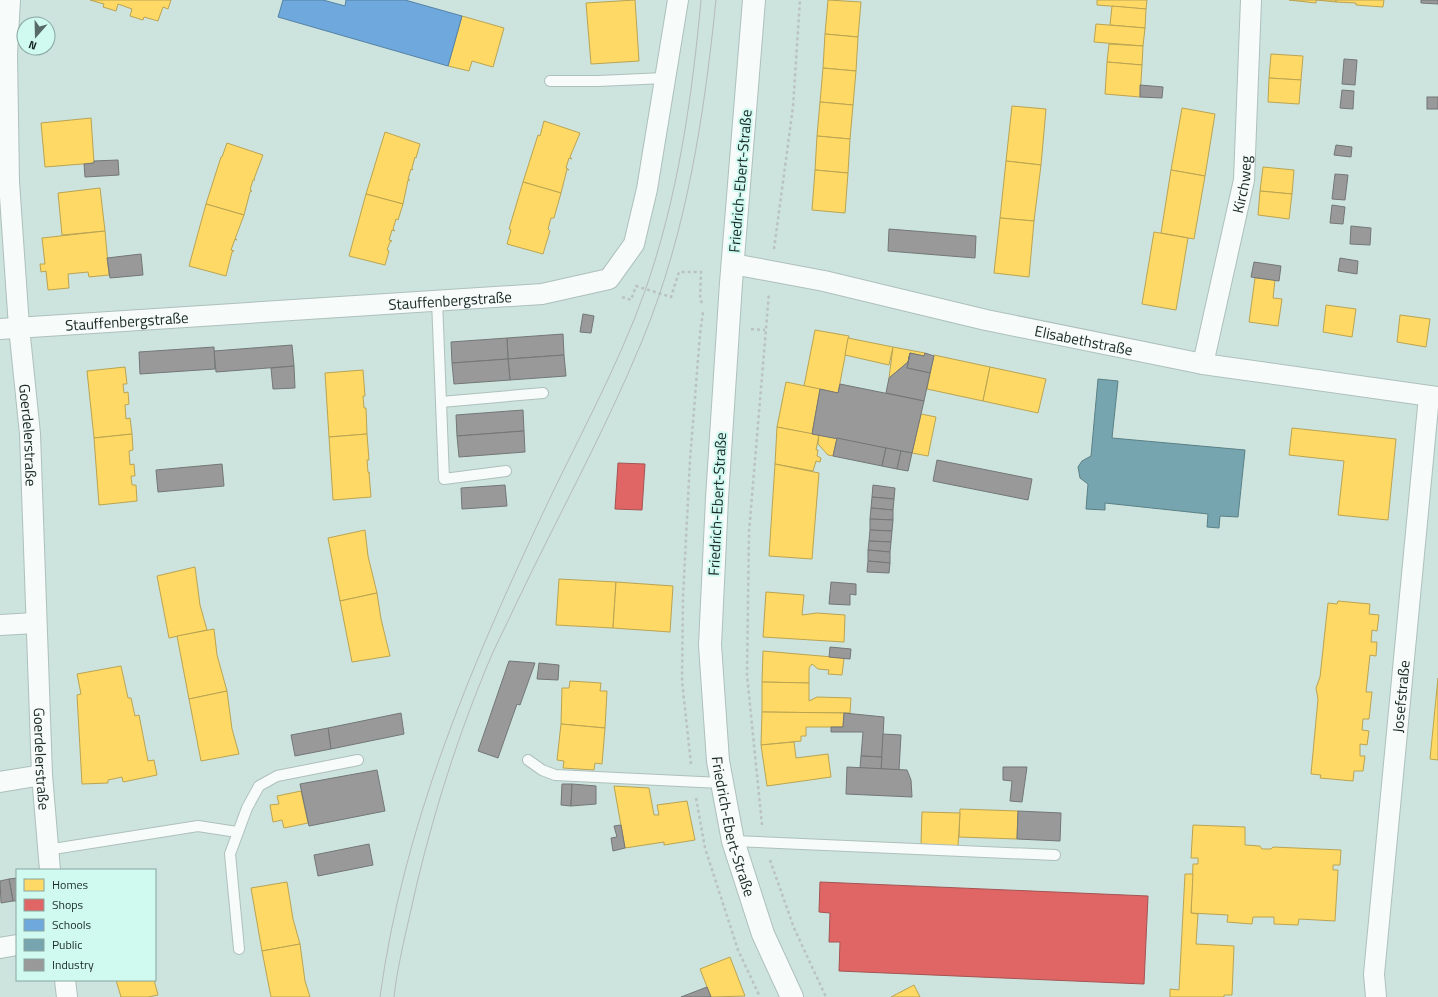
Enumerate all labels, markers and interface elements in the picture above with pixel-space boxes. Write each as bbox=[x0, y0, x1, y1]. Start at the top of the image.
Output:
north arrow bbox=[16, 16, 56, 56]
text: N bbox=[26, 37, 39, 54]
street label: Friedrich-Ebert-Straße bbox=[722, 109, 758, 253]
street label: Kirchweg bbox=[1225, 155, 1256, 215]
street label: Stauffenbergstraße bbox=[388, 284, 513, 315]
street label: Stauffenbergstraße bbox=[64, 305, 189, 336]
street label: Elisabethstraße bbox=[1033, 319, 1135, 361]
street label: Goerdelerstraße bbox=[13, 383, 43, 487]
street label: Friedrich-Ebert-Straße bbox=[702, 432, 732, 576]
street label: Josefstraße bbox=[1386, 659, 1415, 734]
street label: Goerdelerstraße bbox=[28, 707, 56, 811]
street label: Friedrich-Ebert-Straße bbox=[706, 756, 762, 899]
legend bbox=[16, 869, 156, 981]
text: Homes bbox=[52, 875, 88, 894]
text: Shops bbox=[52, 895, 84, 914]
text: Schools bbox=[52, 915, 92, 934]
text: Public bbox=[52, 935, 82, 954]
text: Industry bbox=[52, 955, 94, 974]

